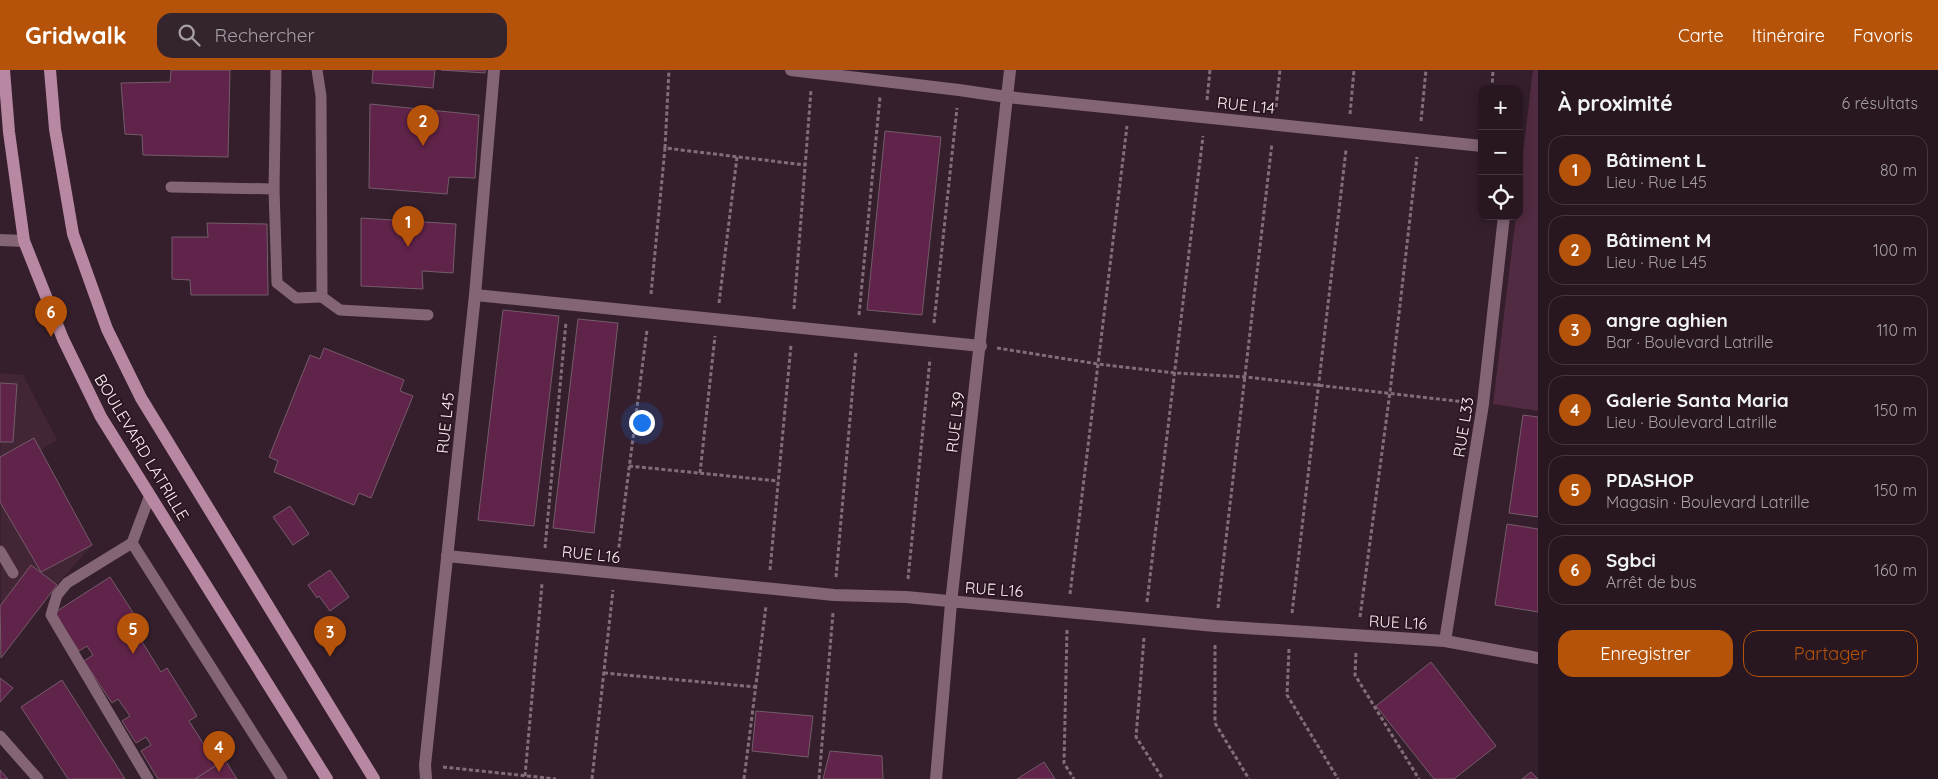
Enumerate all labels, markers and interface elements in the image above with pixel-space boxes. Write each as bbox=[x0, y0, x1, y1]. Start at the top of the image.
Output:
search box bbox=[157, 13, 507, 58]
text: Gridwalk bbox=[25, 20, 127, 50]
icon: search bbox=[175, 21, 203, 49]
text: Rechercher bbox=[215, 23, 315, 47]
text: Carte bbox=[1678, 24, 1724, 47]
text: Itinéraire bbox=[1752, 24, 1825, 47]
text: Favoris bbox=[1853, 24, 1913, 47]
map controls bbox=[1478, 85, 1523, 220]
button: + bbox=[1478, 85, 1523, 130]
text: À proximité bbox=[1558, 90, 1673, 116]
street label: RUE L14 bbox=[1216, 92, 1276, 118]
text: 6 résultats bbox=[1842, 93, 1918, 113]
pin: 2 bbox=[407, 105, 439, 146]
button: − bbox=[1478, 130, 1523, 175]
text: Bâtiment L bbox=[1606, 148, 1706, 172]
text: 1 bbox=[1572, 160, 1578, 180]
text: 80 m bbox=[1880, 160, 1917, 180]
text: Lieu · Rue L45 bbox=[1606, 172, 1707, 192]
button: locate bbox=[1478, 175, 1523, 220]
pin: 1 bbox=[392, 206, 424, 247]
text: Bâtiment M bbox=[1606, 228, 1711, 252]
text: 2 bbox=[1570, 240, 1580, 260]
text: 100 m bbox=[1873, 240, 1917, 260]
text: Lieu · Rue L45 bbox=[1606, 252, 1707, 272]
pin: 6 bbox=[35, 296, 67, 337]
text: angre aghien bbox=[1606, 308, 1728, 332]
text: 3 bbox=[1571, 320, 1579, 340]
text: 110 m bbox=[1877, 320, 1917, 340]
text: Bar · Boulevard Latrille bbox=[1606, 332, 1773, 352]
street label: BOULEVARD LATRILLE bbox=[90, 370, 194, 524]
text: Galerie Santa Maria bbox=[1606, 388, 1789, 412]
street label: RUE L39 bbox=[941, 390, 969, 454]
street label: RUE L45 bbox=[432, 391, 458, 455]
street label: RUE L33 bbox=[1448, 395, 1478, 459]
text: 4 bbox=[1570, 400, 1580, 420]
text: 150 m bbox=[1874, 400, 1917, 420]
your location bbox=[629, 410, 655, 436]
text: Lieu · Boulevard Latrille bbox=[1606, 412, 1777, 432]
text: PDASHOP bbox=[1606, 468, 1694, 492]
text: 5 bbox=[1570, 480, 1580, 500]
text: 150 m bbox=[1874, 480, 1917, 500]
text: Magasin · Boulevard Latrille bbox=[1606, 492, 1810, 512]
street label: RUE L16 bbox=[561, 541, 622, 567]
text: Sgbci bbox=[1606, 548, 1656, 572]
text: 6 bbox=[1571, 560, 1579, 580]
text: 160 m bbox=[1874, 560, 1917, 580]
text: Arrêt de bus bbox=[1606, 572, 1697, 592]
street label: RUE L16 bbox=[964, 577, 1024, 601]
street label: RUE L16 bbox=[1368, 610, 1428, 634]
pin: 5 bbox=[117, 613, 149, 654]
pin: 3 bbox=[314, 616, 346, 657]
button: Enregistrer bbox=[1558, 630, 1733, 677]
button: Partager bbox=[1743, 630, 1918, 677]
pin: 4 bbox=[203, 731, 235, 772]

